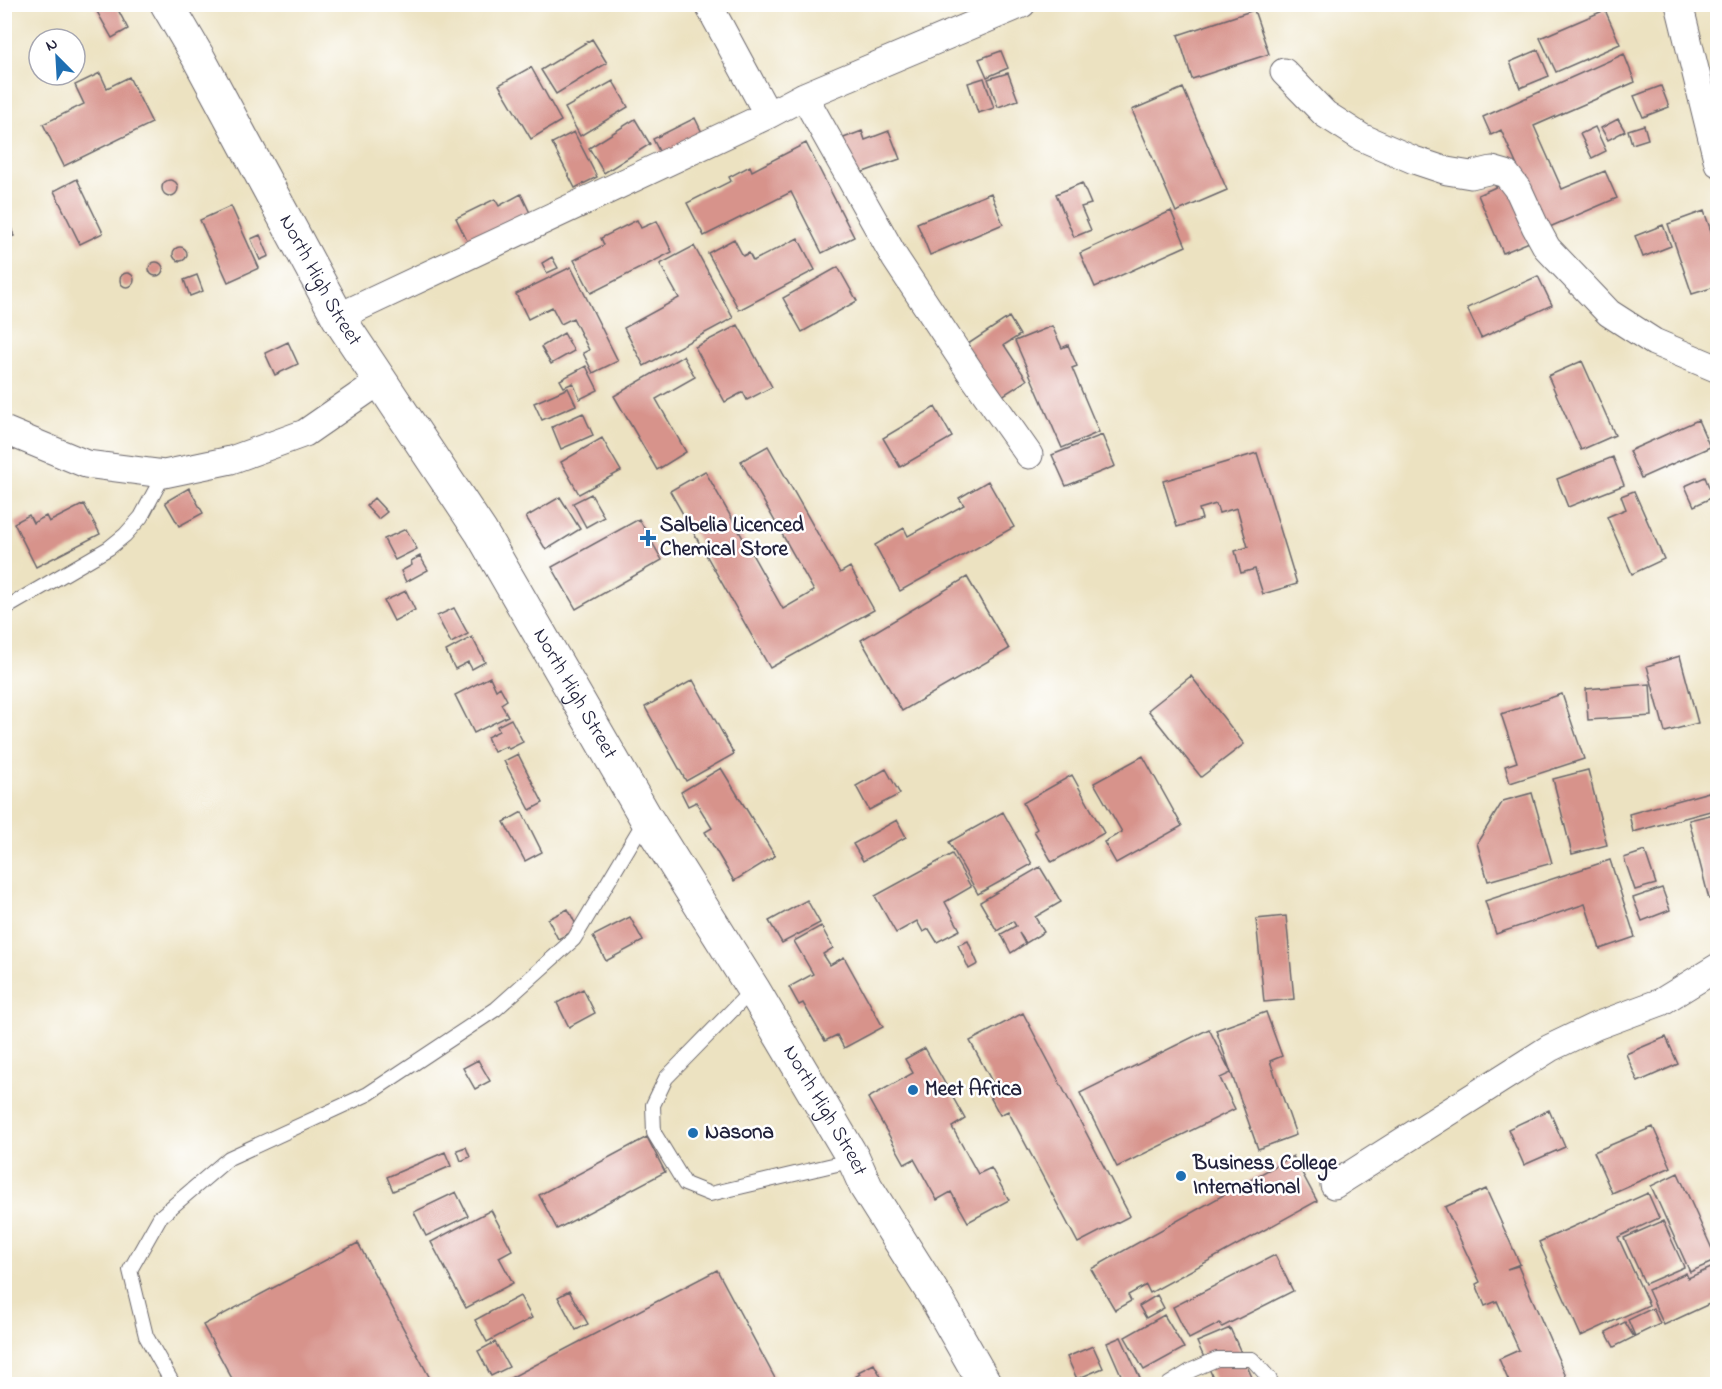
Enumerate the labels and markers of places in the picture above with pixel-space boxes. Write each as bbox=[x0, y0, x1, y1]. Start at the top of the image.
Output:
place label: Salbelia Licenced Chemical Store bbox=[660, 511, 804, 565]
marker: Salbelia Licenced Chemical Store bbox=[641, 531, 655, 545]
place label: Meet Africa bbox=[925, 1075, 1022, 1105]
marker: Meet Africa bbox=[906, 1083, 920, 1097]
place label: Nasona bbox=[705, 1118, 774, 1148]
marker: Nasona bbox=[686, 1126, 700, 1140]
place label: Business College International bbox=[1192, 1149, 1338, 1203]
marker: Business College International bbox=[1174, 1169, 1188, 1183]

